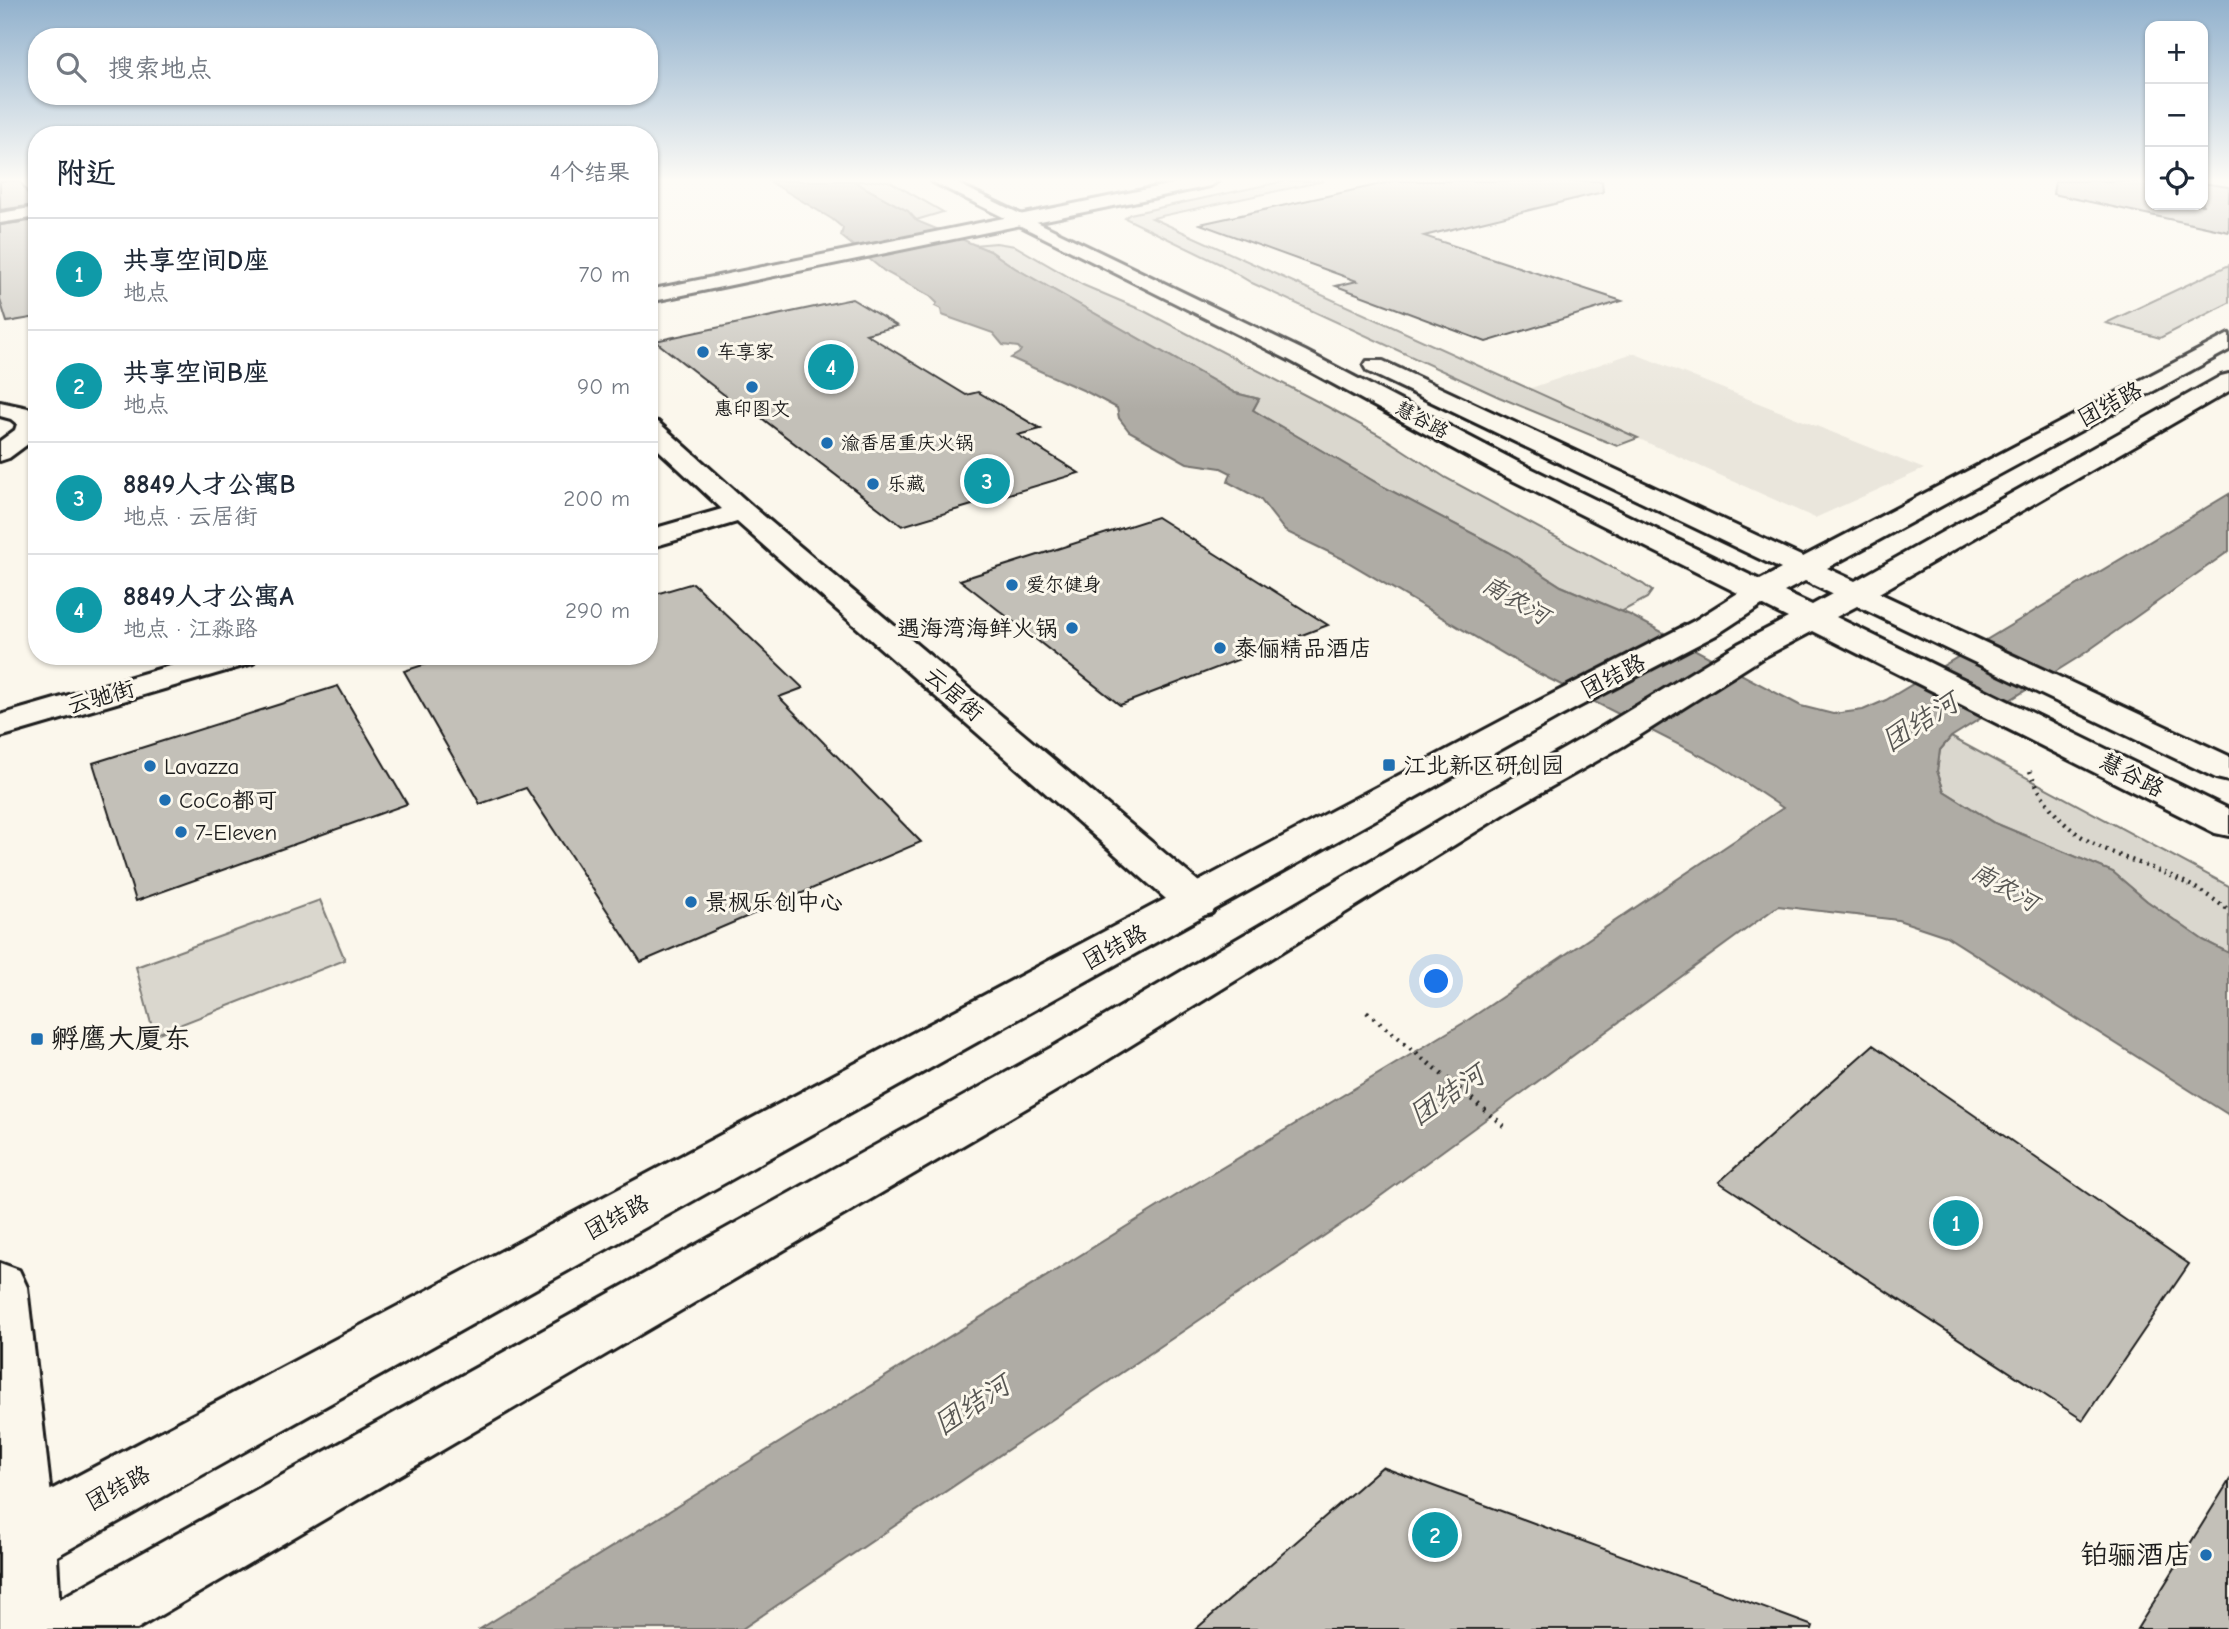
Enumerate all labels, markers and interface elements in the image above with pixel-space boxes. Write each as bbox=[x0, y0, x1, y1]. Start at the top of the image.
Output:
map controls bbox=[2145, 21, 2208, 210]
button: + bbox=[2145, 21, 2208, 84]
search box bbox=[28, 28, 658, 105]
icon: search bbox=[52, 48, 90, 86]
text: 搜索地点 bbox=[108, 54, 212, 84]
button: − bbox=[2145, 84, 2208, 147]
button: locate bbox=[2145, 147, 2208, 210]
text: 附近 bbox=[56, 156, 116, 191]
text: 4个结果 bbox=[550, 159, 630, 186]
text: 共享空间D座 bbox=[123, 246, 269, 276]
text: 1 bbox=[74, 261, 84, 288]
text: 70 m bbox=[578, 261, 630, 288]
text: 地点 bbox=[123, 279, 169, 306]
place label: 车享家 bbox=[717, 341, 774, 363]
pin: 4 bbox=[808, 341, 854, 393]
marker: 车享家 bbox=[695, 344, 711, 360]
text: 共享空间B座 bbox=[123, 358, 269, 388]
text: 2 bbox=[73, 373, 85, 400]
text: 90 m bbox=[577, 373, 630, 400]
street label: 团结路 bbox=[2073, 376, 2147, 432]
marker: 惠印图文 bbox=[744, 379, 760, 395]
text: 地点 bbox=[123, 391, 169, 418]
street label: 慧谷路 bbox=[1392, 397, 1452, 443]
place label: 惠印图文 bbox=[714, 398, 790, 420]
place label: 渝香居重庆火锅 bbox=[841, 432, 974, 454]
marker: 渝香居重庆火锅 bbox=[819, 435, 835, 451]
pin: 3 bbox=[964, 455, 1010, 507]
text: 8849人才公寓B bbox=[123, 470, 295, 500]
place label: 乐藏 bbox=[887, 473, 925, 495]
marker: 乐藏 bbox=[865, 476, 881, 492]
text: 3 bbox=[73, 485, 85, 512]
text: 200 m bbox=[563, 485, 630, 512]
text: 地点 · 云居街 bbox=[123, 503, 257, 530]
water label: 南农河 bbox=[1478, 570, 1558, 632]
place label: 爱尔健身 bbox=[1026, 574, 1102, 596]
marker: 爱尔健身 bbox=[1004, 577, 1020, 593]
text: 8849人才公寓A bbox=[123, 582, 294, 612]
text: 4 bbox=[74, 597, 84, 624]
text: 290 m bbox=[565, 597, 630, 624]
text: 地点 · 江淼路 bbox=[123, 615, 257, 642]
place label: 遇海湾海鲜火锅 bbox=[897, 615, 1058, 642]
marker: 遇海湾海鲜火锅 bbox=[1064, 620, 1080, 636]
place label: 泰俪精品酒店 bbox=[1234, 635, 1372, 662]
marker: 泰俪精品酒店 bbox=[1212, 640, 1228, 656]
street label: 团结路 bbox=[1576, 648, 1650, 704]
street label: 云居街 bbox=[919, 661, 989, 727]
street label: 云驰街 bbox=[64, 675, 138, 719]
water label: 团结河 bbox=[1876, 684, 1967, 758]
street label: 慧谷路 bbox=[2095, 747, 2169, 803]
place label: 江北新区研创园 bbox=[1403, 752, 1564, 779]
place label: Lavazza bbox=[164, 753, 239, 780]
marker: 江北新区研创园 bbox=[1381, 757, 1397, 773]
marker: Lavazza bbox=[142, 758, 158, 774]
place label: CoCo都可 bbox=[179, 787, 278, 814]
marker: CoCo都可 bbox=[157, 792, 173, 808]
place label: 7-Eleven bbox=[195, 819, 277, 846]
marker: 7-Eleven bbox=[173, 824, 189, 840]
water label: 南农河 bbox=[1967, 857, 2047, 919]
place label: 景枫乐创中心 bbox=[705, 889, 843, 916]
marker: 景枫乐创中心 bbox=[683, 894, 699, 910]
street label: 团结路 bbox=[1078, 919, 1152, 975]
your location bbox=[1419, 964, 1453, 998]
place label: 孵鹰大厦东 bbox=[51, 1023, 191, 1055]
marker: 孵鹰大厦东 bbox=[29, 1031, 45, 1047]
water label: 团结河 bbox=[1403, 1056, 1494, 1132]
street label: 团结路 bbox=[580, 1189, 654, 1245]
pin: 1 bbox=[1933, 1197, 1979, 1249]
water label: 团结河 bbox=[928, 1367, 1019, 1441]
street label: 团结路 bbox=[81, 1460, 155, 1516]
pin: 2 bbox=[1412, 1509, 1458, 1561]
place label: 铂骊酒店 bbox=[2080, 1539, 2192, 1571]
marker: 铂骊酒店 bbox=[2198, 1547, 2214, 1563]

